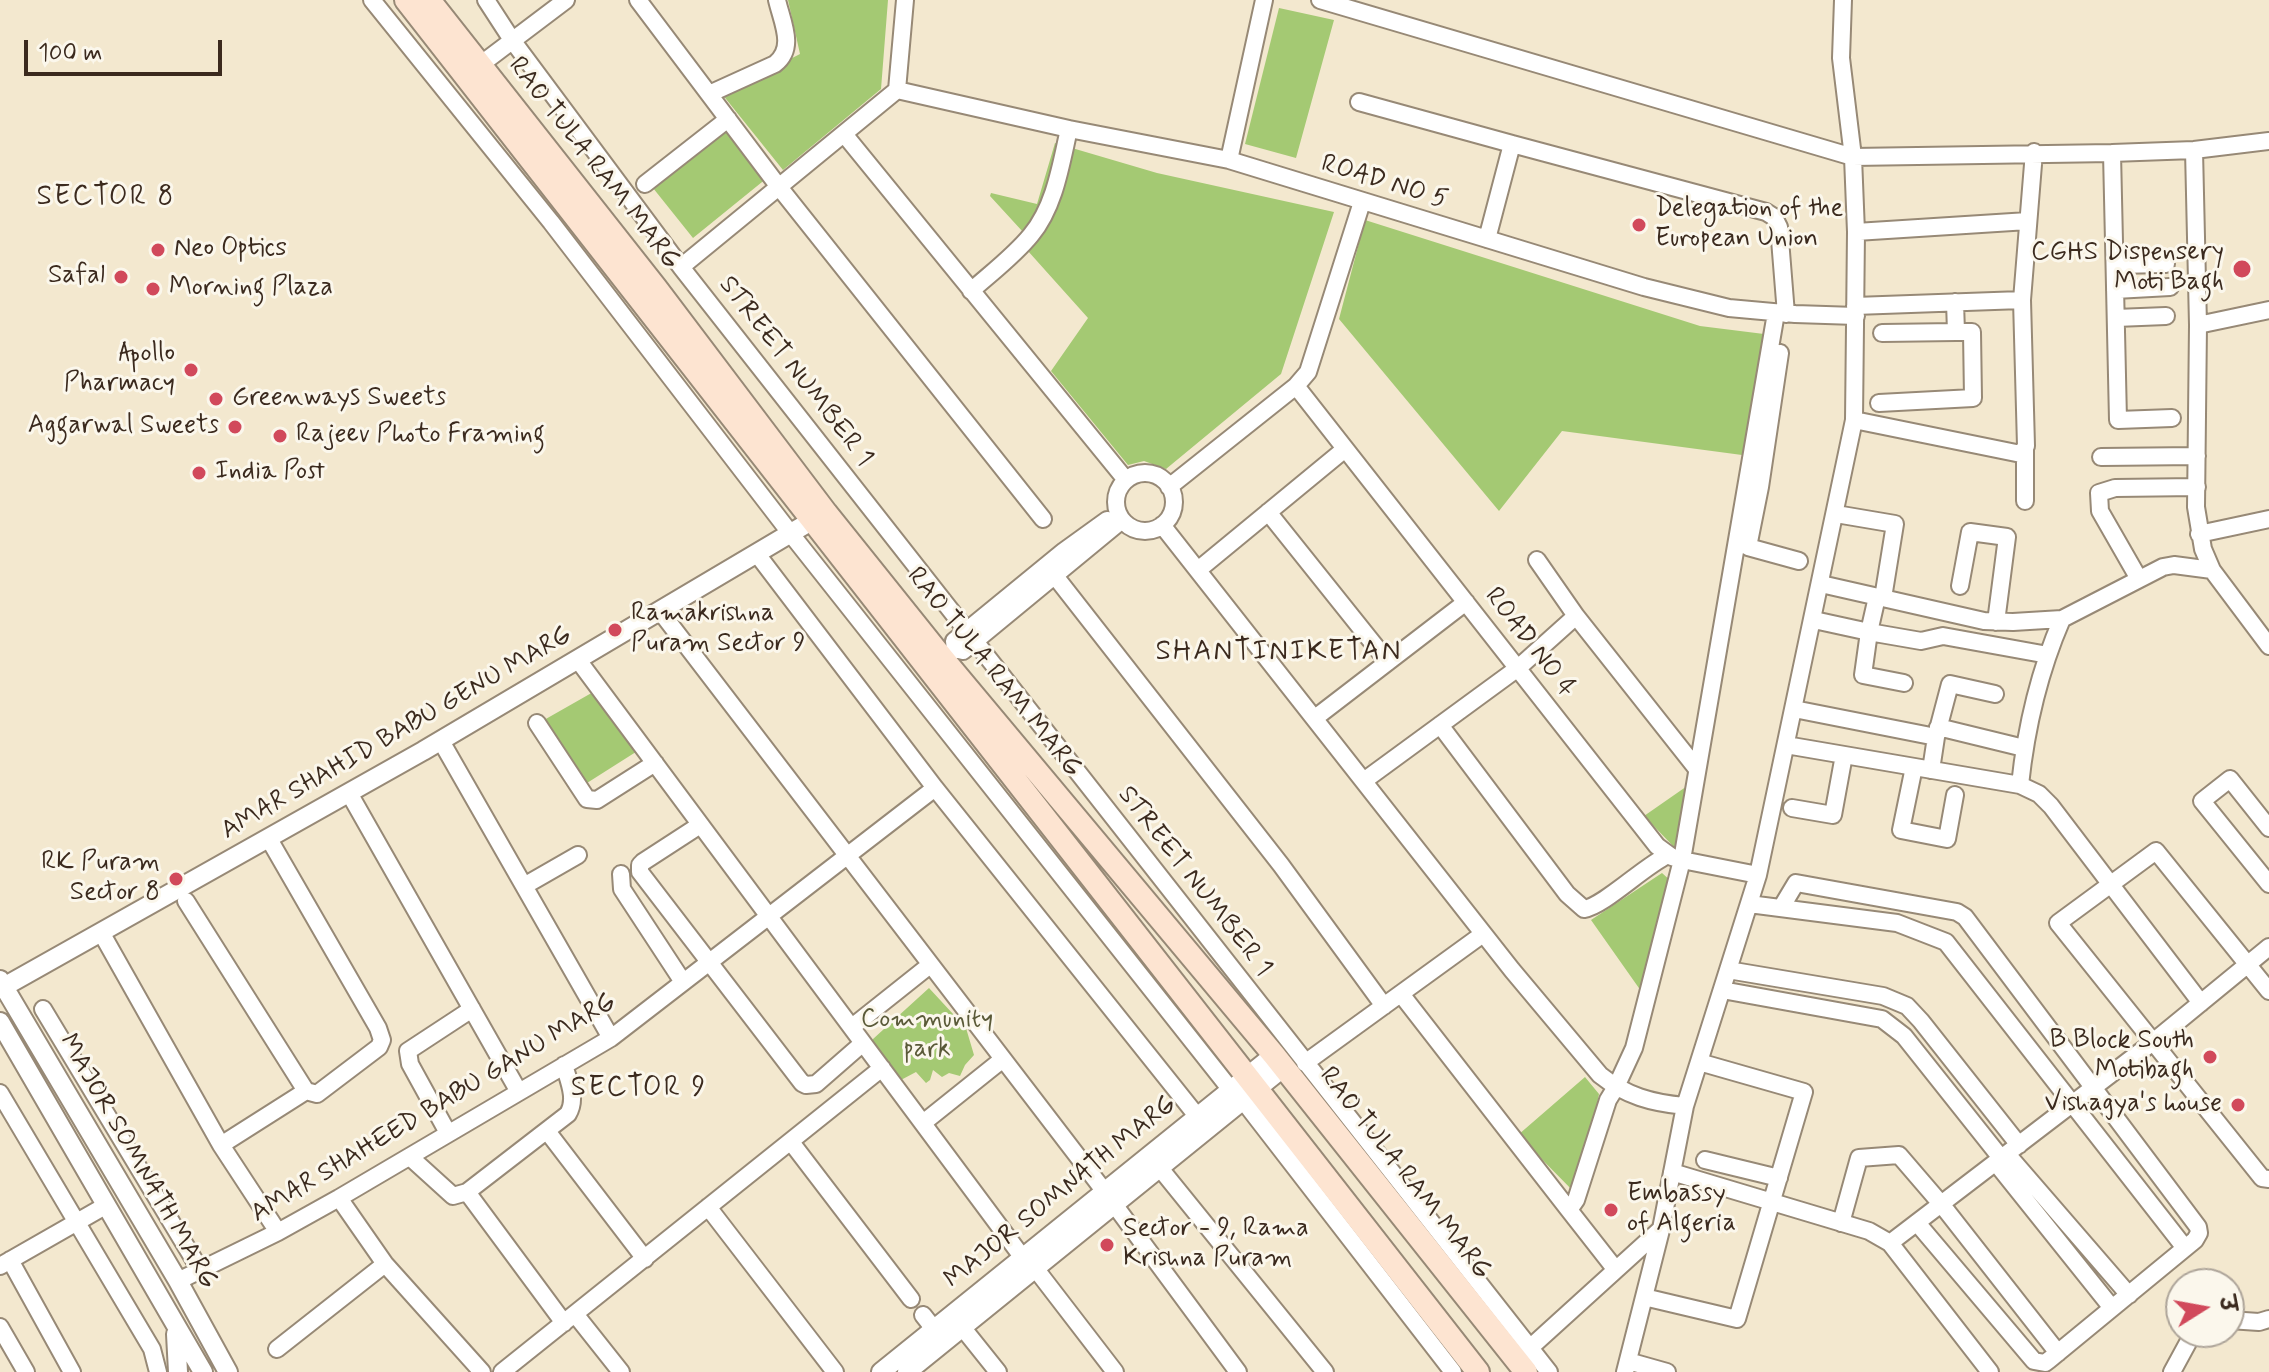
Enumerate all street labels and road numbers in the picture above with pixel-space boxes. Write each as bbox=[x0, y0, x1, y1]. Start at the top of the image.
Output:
street label: RAO TULA RAM MARG bbox=[500, 52, 686, 276]
street label: ROAD NO 5 bbox=[1317, 149, 1451, 217]
street label: STREET NUMBER 1 bbox=[711, 271, 879, 473]
street label: RAO TULA RAM MARG bbox=[899, 562, 1087, 784]
street label: ROAD NO 4 bbox=[1477, 582, 1581, 704]
street label: AMAR SHAHID BABU GENU MARG bbox=[216, 621, 578, 847]
street label: STREET NUMBER 1 bbox=[1110, 781, 1278, 983]
street label: AMAR SHAHEED BABU GANU MARG bbox=[246, 987, 622, 1231]
street label: MAJOR SOMNATH MARG bbox=[51, 1029, 223, 1295]
street label: RAO TULA RAM MARG bbox=[1311, 1062, 1497, 1286]
street label: MAJOR SOMNATH MARG bbox=[939, 1090, 1183, 1296]

